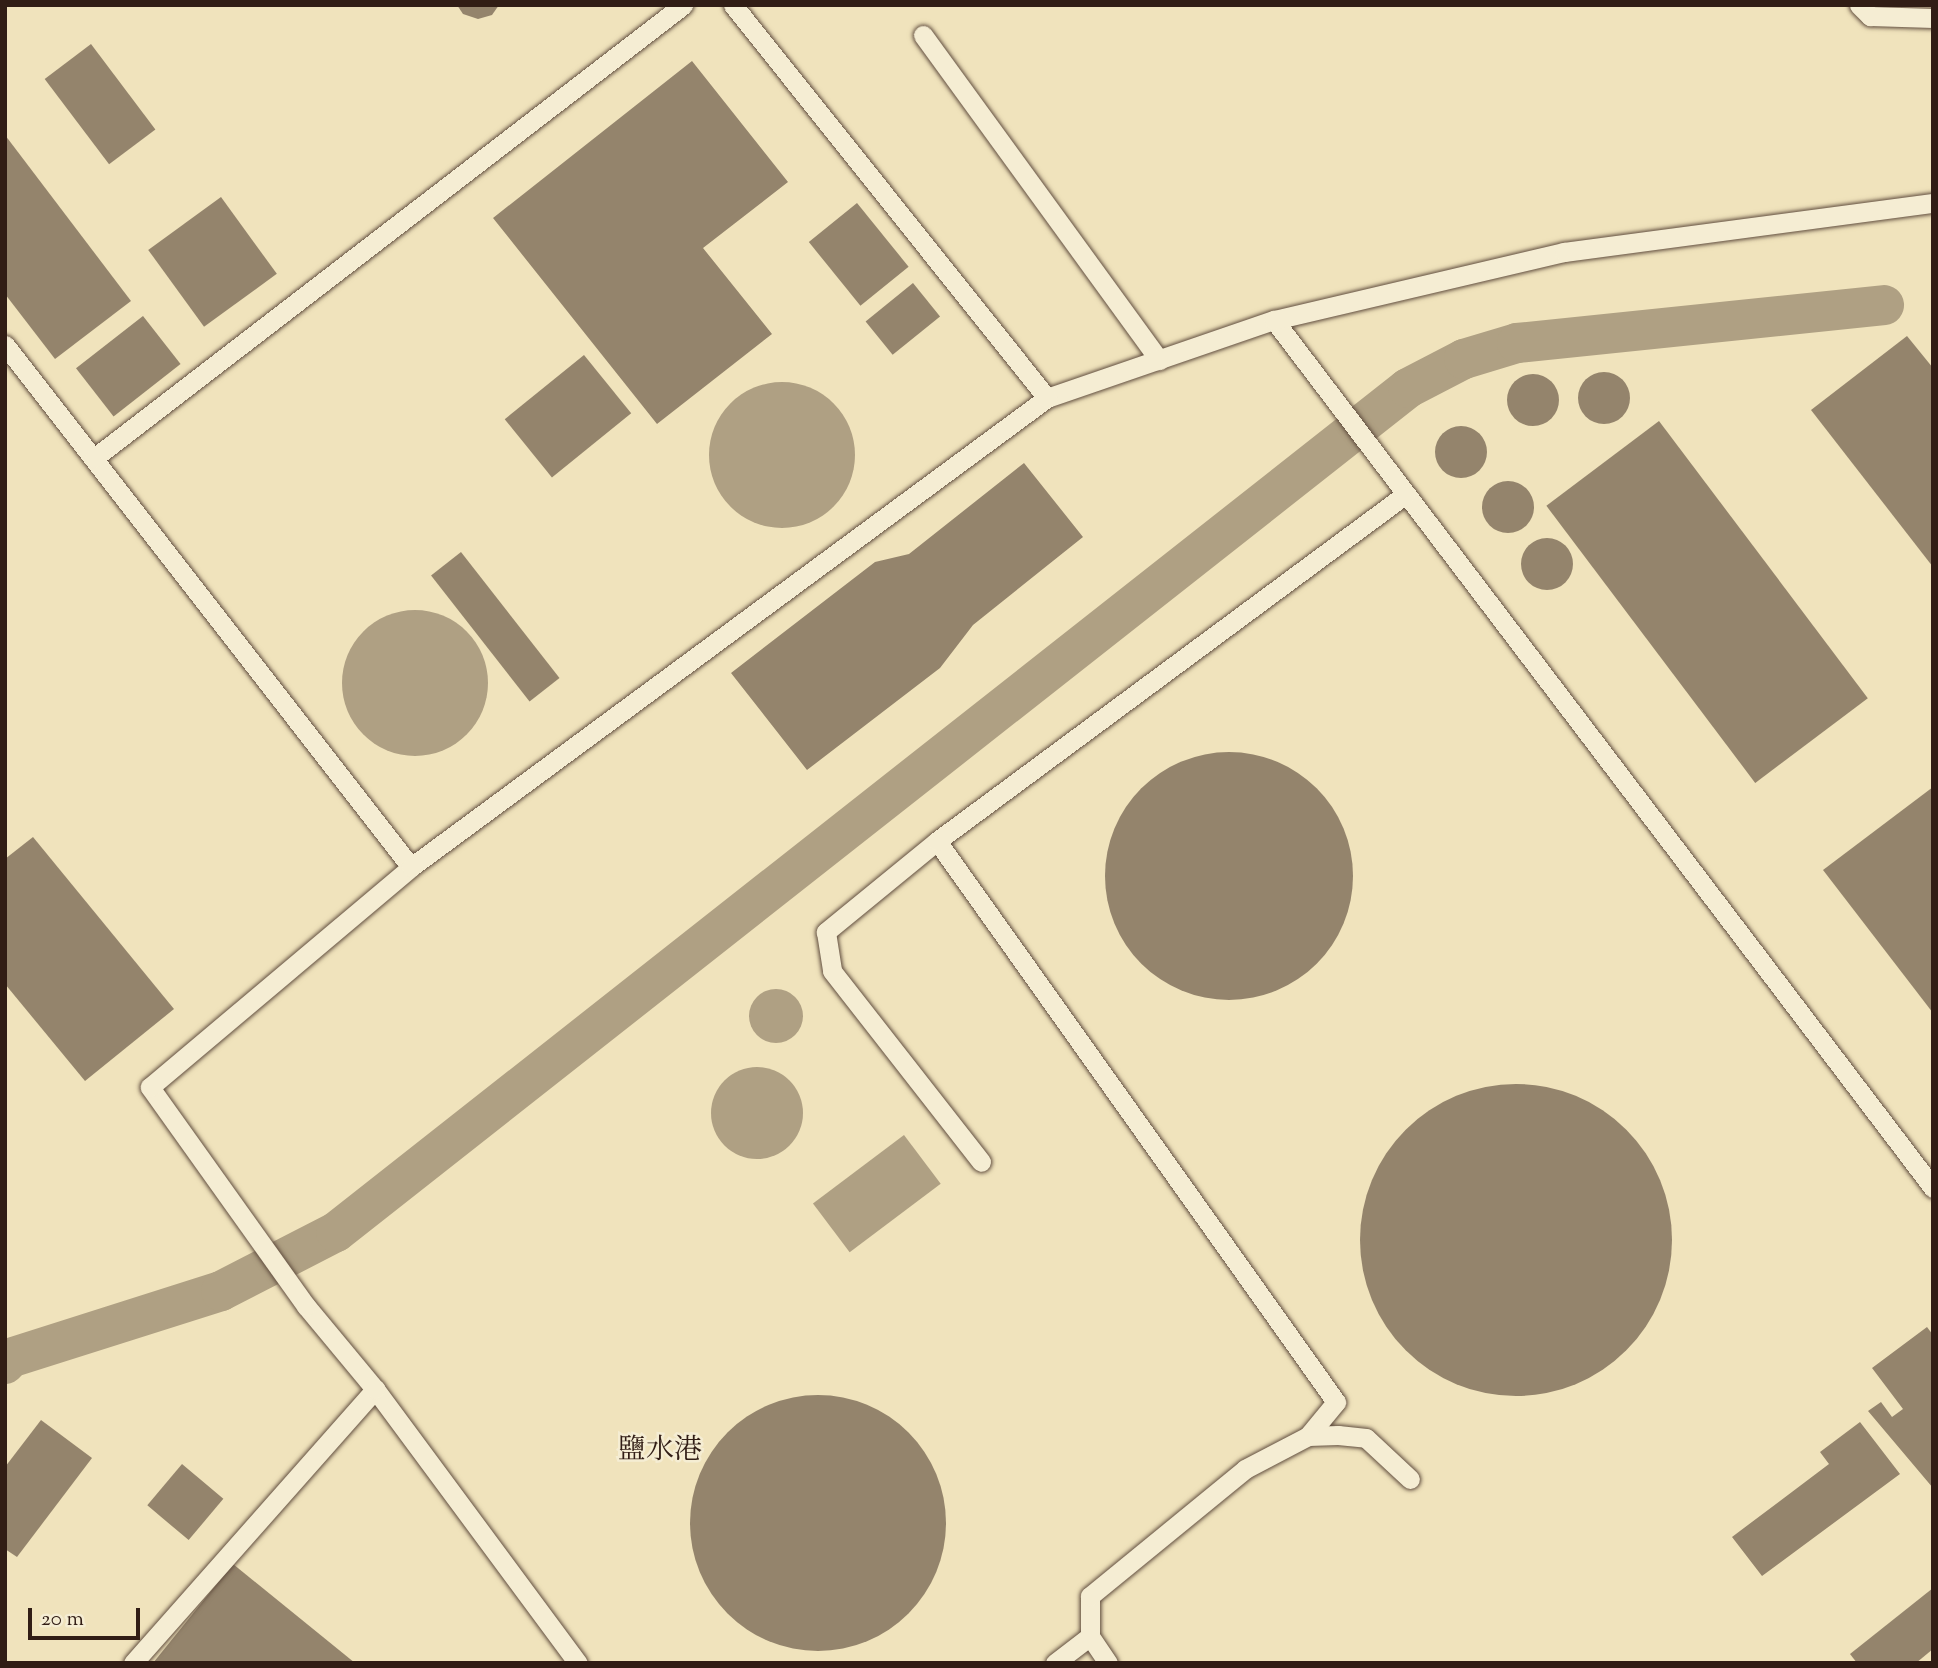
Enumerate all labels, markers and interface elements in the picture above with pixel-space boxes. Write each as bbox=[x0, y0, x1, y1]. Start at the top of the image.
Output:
district label: 鹽水港 bbox=[618, 1434, 702, 1468]
scale bar bbox=[32, 1594, 144, 1638]
text: 20 m bbox=[41, 1605, 84, 1635]

